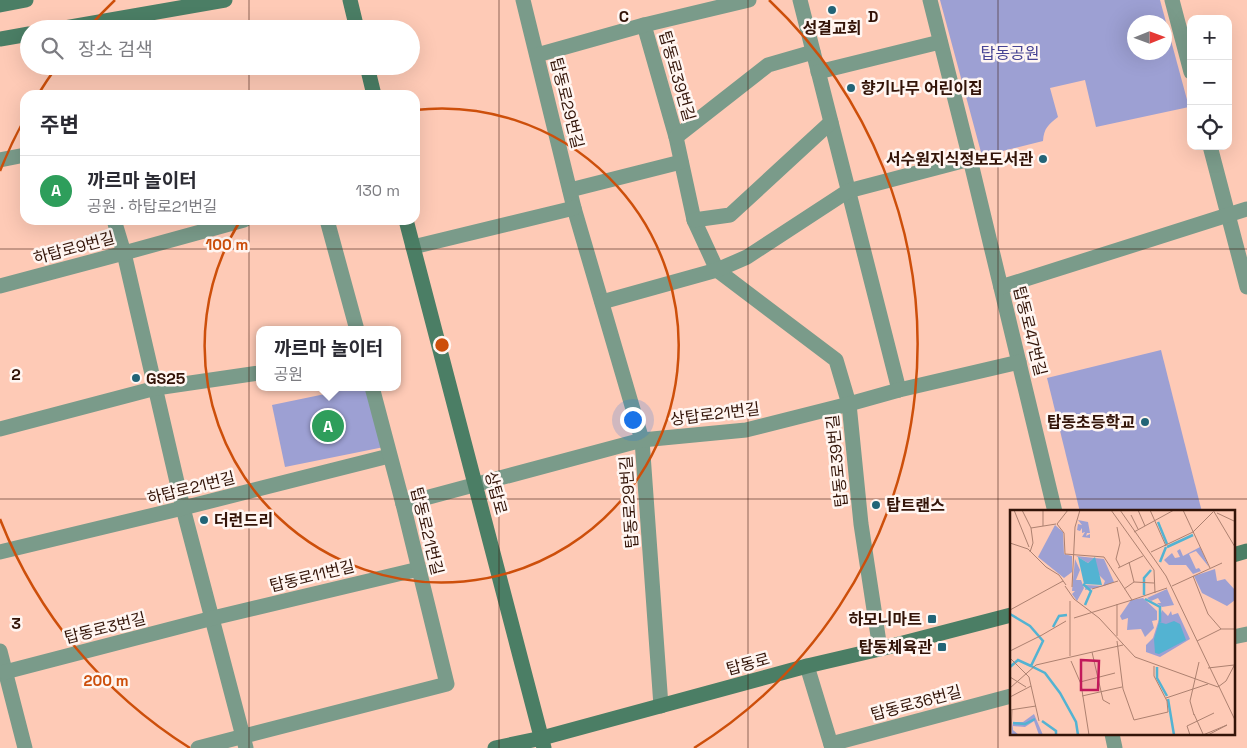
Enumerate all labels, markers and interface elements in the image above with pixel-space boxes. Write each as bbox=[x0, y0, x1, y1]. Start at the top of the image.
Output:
marker: 성결교회 bbox=[826, 4, 838, 16]
text: C bbox=[619, 6, 629, 27]
text: D bbox=[868, 6, 878, 27]
north arrow bbox=[1127, 15, 1172, 60]
map controls bbox=[1187, 15, 1232, 150]
button: + bbox=[1187, 15, 1232, 60]
place label: 성결교회 bbox=[803, 18, 861, 39]
search box bbox=[20, 20, 420, 75]
street label: 탑동로39번길 bbox=[654, 28, 700, 124]
icon: search bbox=[38, 34, 66, 62]
text: 장소 검색 bbox=[78, 37, 153, 62]
park label: 탑동공원 bbox=[981, 43, 1039, 64]
street label: 탑동로29번길 bbox=[546, 55, 588, 151]
button: − bbox=[1187, 60, 1232, 105]
place label: 향기나무 어린이집 bbox=[861, 78, 983, 99]
marker: 향기나무 어린이집 bbox=[845, 82, 857, 94]
button: locate bbox=[1187, 105, 1232, 150]
text: 주변 bbox=[40, 111, 79, 138]
place label: 서수원지식정보도서관 bbox=[886, 149, 1033, 170]
marker: 서수원지식정보도서관 bbox=[1037, 153, 1049, 165]
text: 까르마 놀이터 bbox=[87, 168, 197, 193]
text: A bbox=[51, 180, 61, 201]
text: 130 m bbox=[356, 180, 400, 201]
text: 공원 · 하탑로21번길 bbox=[87, 196, 218, 217]
street label: 하탑로9번길 bbox=[31, 227, 117, 269]
text: 100 m bbox=[206, 235, 248, 254]
street label: 탑동로47번길 bbox=[1009, 284, 1051, 378]
popup bbox=[256, 326, 401, 391]
text: 까르마 놀이터 bbox=[274, 336, 383, 361]
centre of rings bbox=[433, 336, 451, 354]
text: 2 bbox=[11, 364, 21, 385]
text: 공원 bbox=[274, 364, 303, 385]
place label: GS25 bbox=[146, 368, 186, 389]
marker: GS25 bbox=[130, 372, 142, 384]
street label: 상탑로21번길 bbox=[669, 398, 761, 430]
pin: A bbox=[312, 407, 344, 445]
your location bbox=[620, 407, 646, 433]
place label: 탑동초등학교 bbox=[1047, 412, 1135, 433]
street label: 탑동로39번길 bbox=[822, 414, 852, 508]
marker: 탑동초등학교 bbox=[1139, 416, 1151, 428]
street label: 탑동로29번길 bbox=[615, 455, 643, 549]
street label: 하탑로21번길 bbox=[145, 467, 237, 509]
street label: 상탑로 bbox=[480, 469, 512, 517]
street label: 탑동로21번길 bbox=[406, 485, 448, 577]
place label: 탑트랜스 bbox=[886, 495, 945, 516]
marker: 탑트랜스 bbox=[870, 499, 882, 511]
place label: 더런드리 bbox=[214, 510, 273, 531]
inset map bbox=[1010, 510, 1234, 736]
marker: 더런드리 bbox=[198, 514, 210, 526]
street label: 탑동로11번길 bbox=[267, 555, 357, 597]
street label: 탑동로3번길 bbox=[62, 608, 148, 648]
place label: 하모니마트 bbox=[848, 609, 922, 630]
text: 3 bbox=[11, 613, 21, 634]
marker: 하모니마트 bbox=[926, 613, 938, 625]
place label: 탑동체육관 bbox=[858, 637, 932, 658]
marker: 탑동체육관 bbox=[936, 641, 948, 653]
street label: 탑동로 bbox=[724, 648, 772, 680]
text: 200 m bbox=[84, 671, 128, 690]
street label: 탑동로36번길 bbox=[868, 681, 964, 725]

